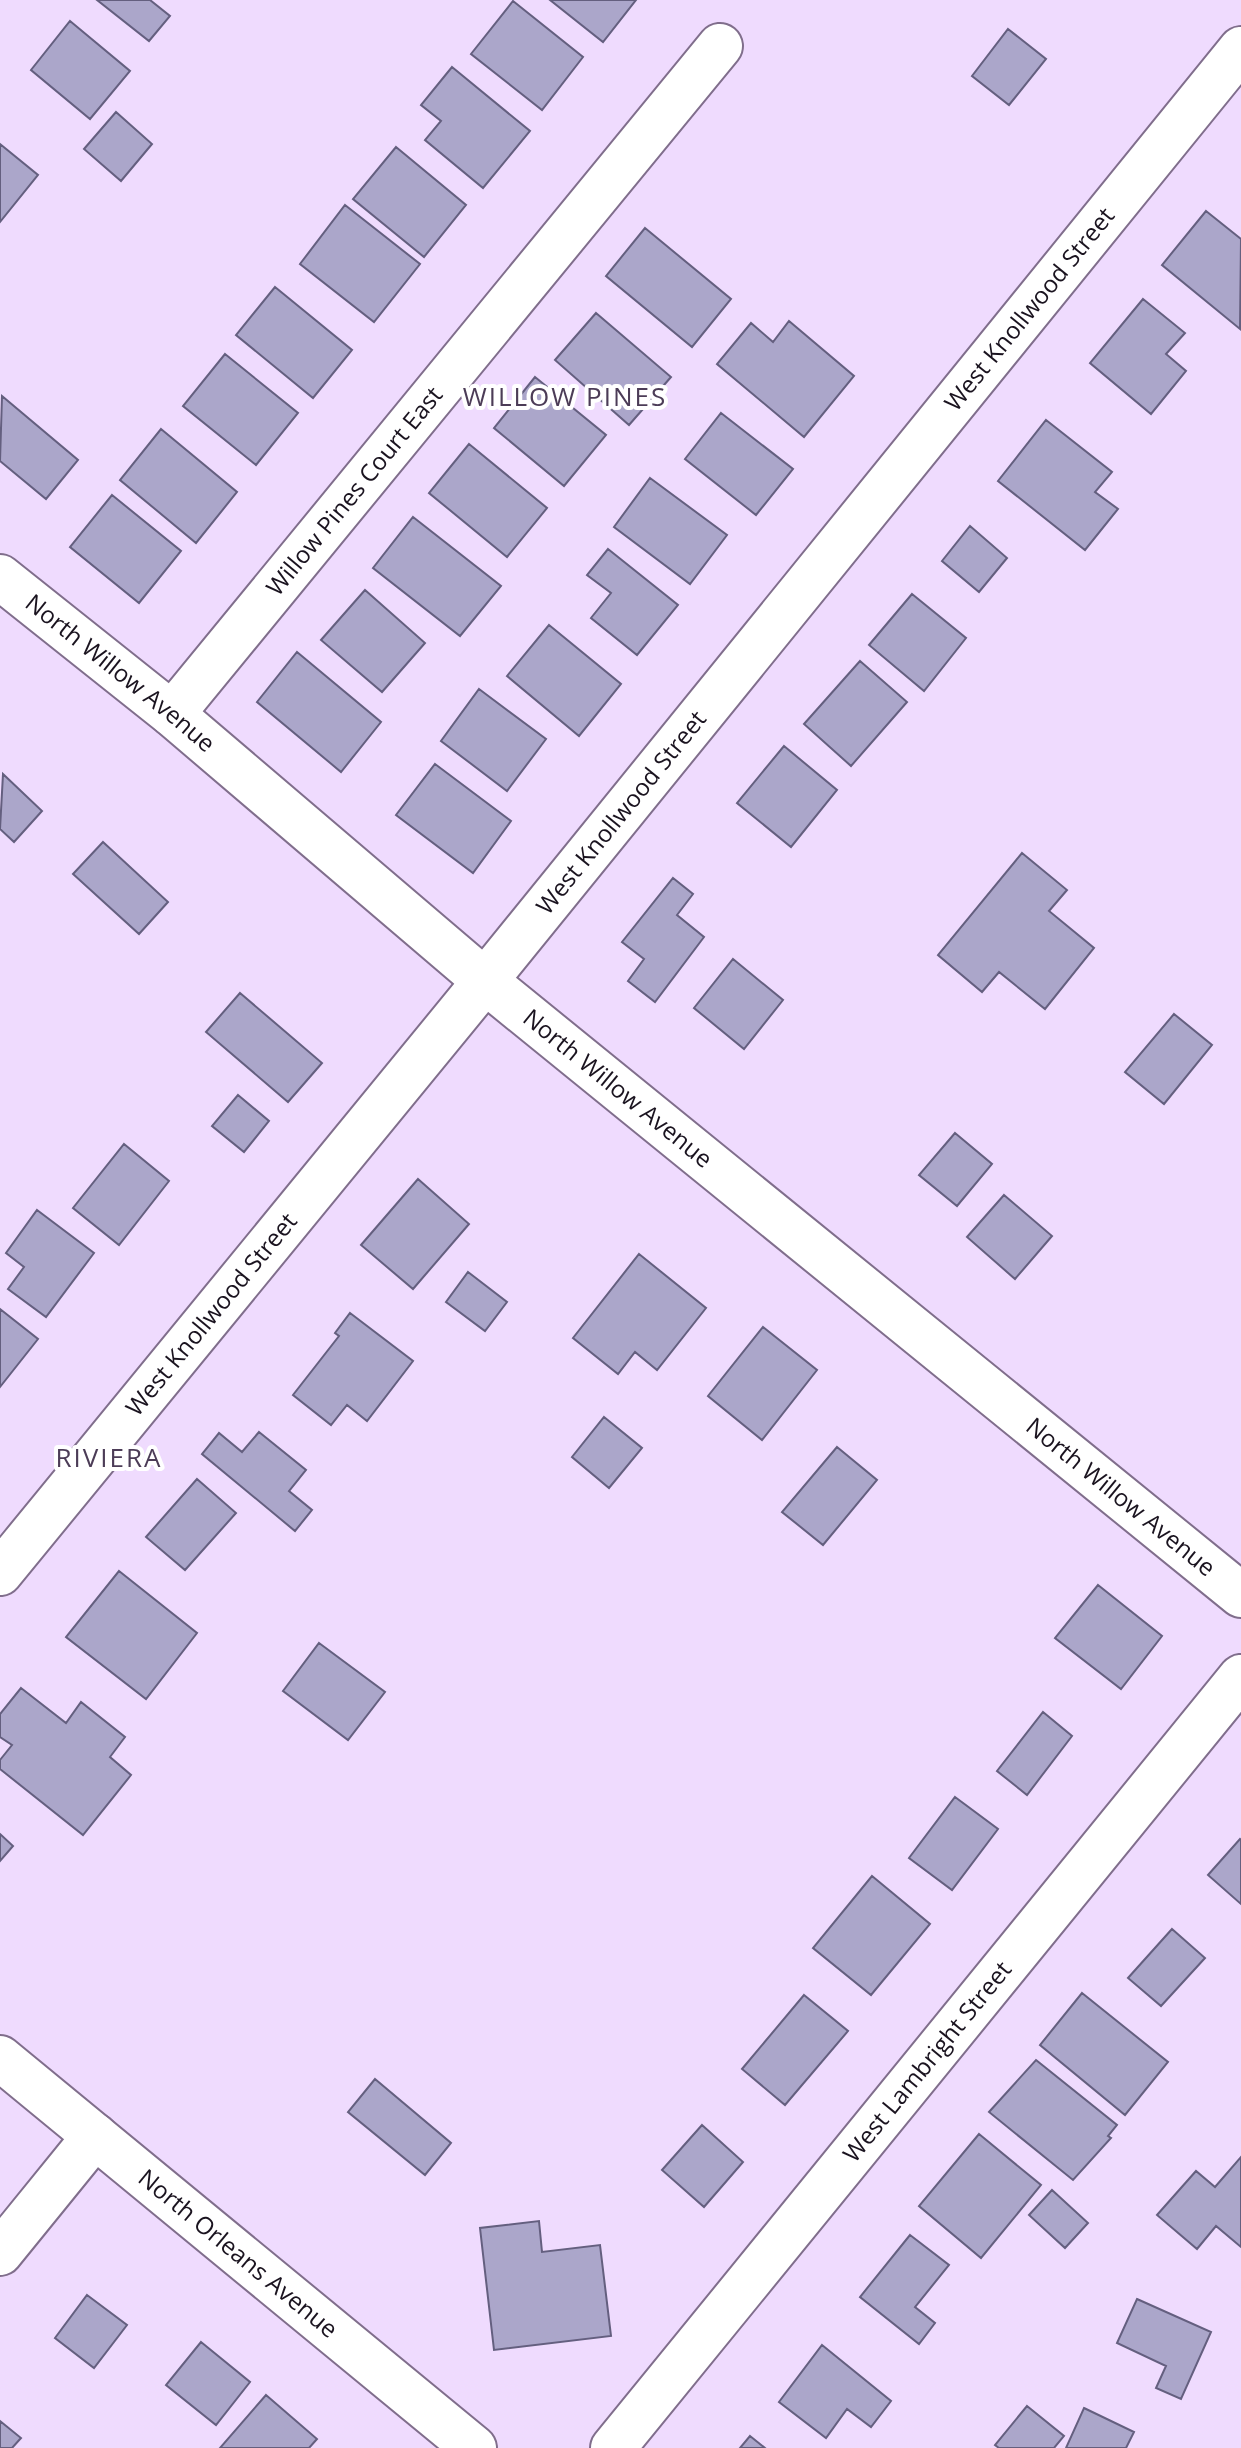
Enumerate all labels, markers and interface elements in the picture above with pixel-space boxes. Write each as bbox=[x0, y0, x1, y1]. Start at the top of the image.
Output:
street label: West Knollwood Street bbox=[936, 200, 1121, 417]
district label: WILLOW PINES bbox=[463, 378, 667, 414]
street label: Willow Pines Court East bbox=[258, 379, 449, 602]
street label: North Willow Avenue bbox=[19, 586, 223, 759]
street label: West Knollwood Street bbox=[528, 703, 713, 921]
street label: North Willow Avenue bbox=[517, 1001, 720, 1174]
street label: West Knollwood Street bbox=[117, 1205, 304, 1422]
street label: North Willow Avenue bbox=[1020, 1409, 1223, 1583]
district label: RIVIERA bbox=[55, 1439, 163, 1475]
street label: West Lambright Street bbox=[835, 1954, 1018, 2168]
street label: North Orleans Avenue bbox=[132, 2161, 345, 2344]

